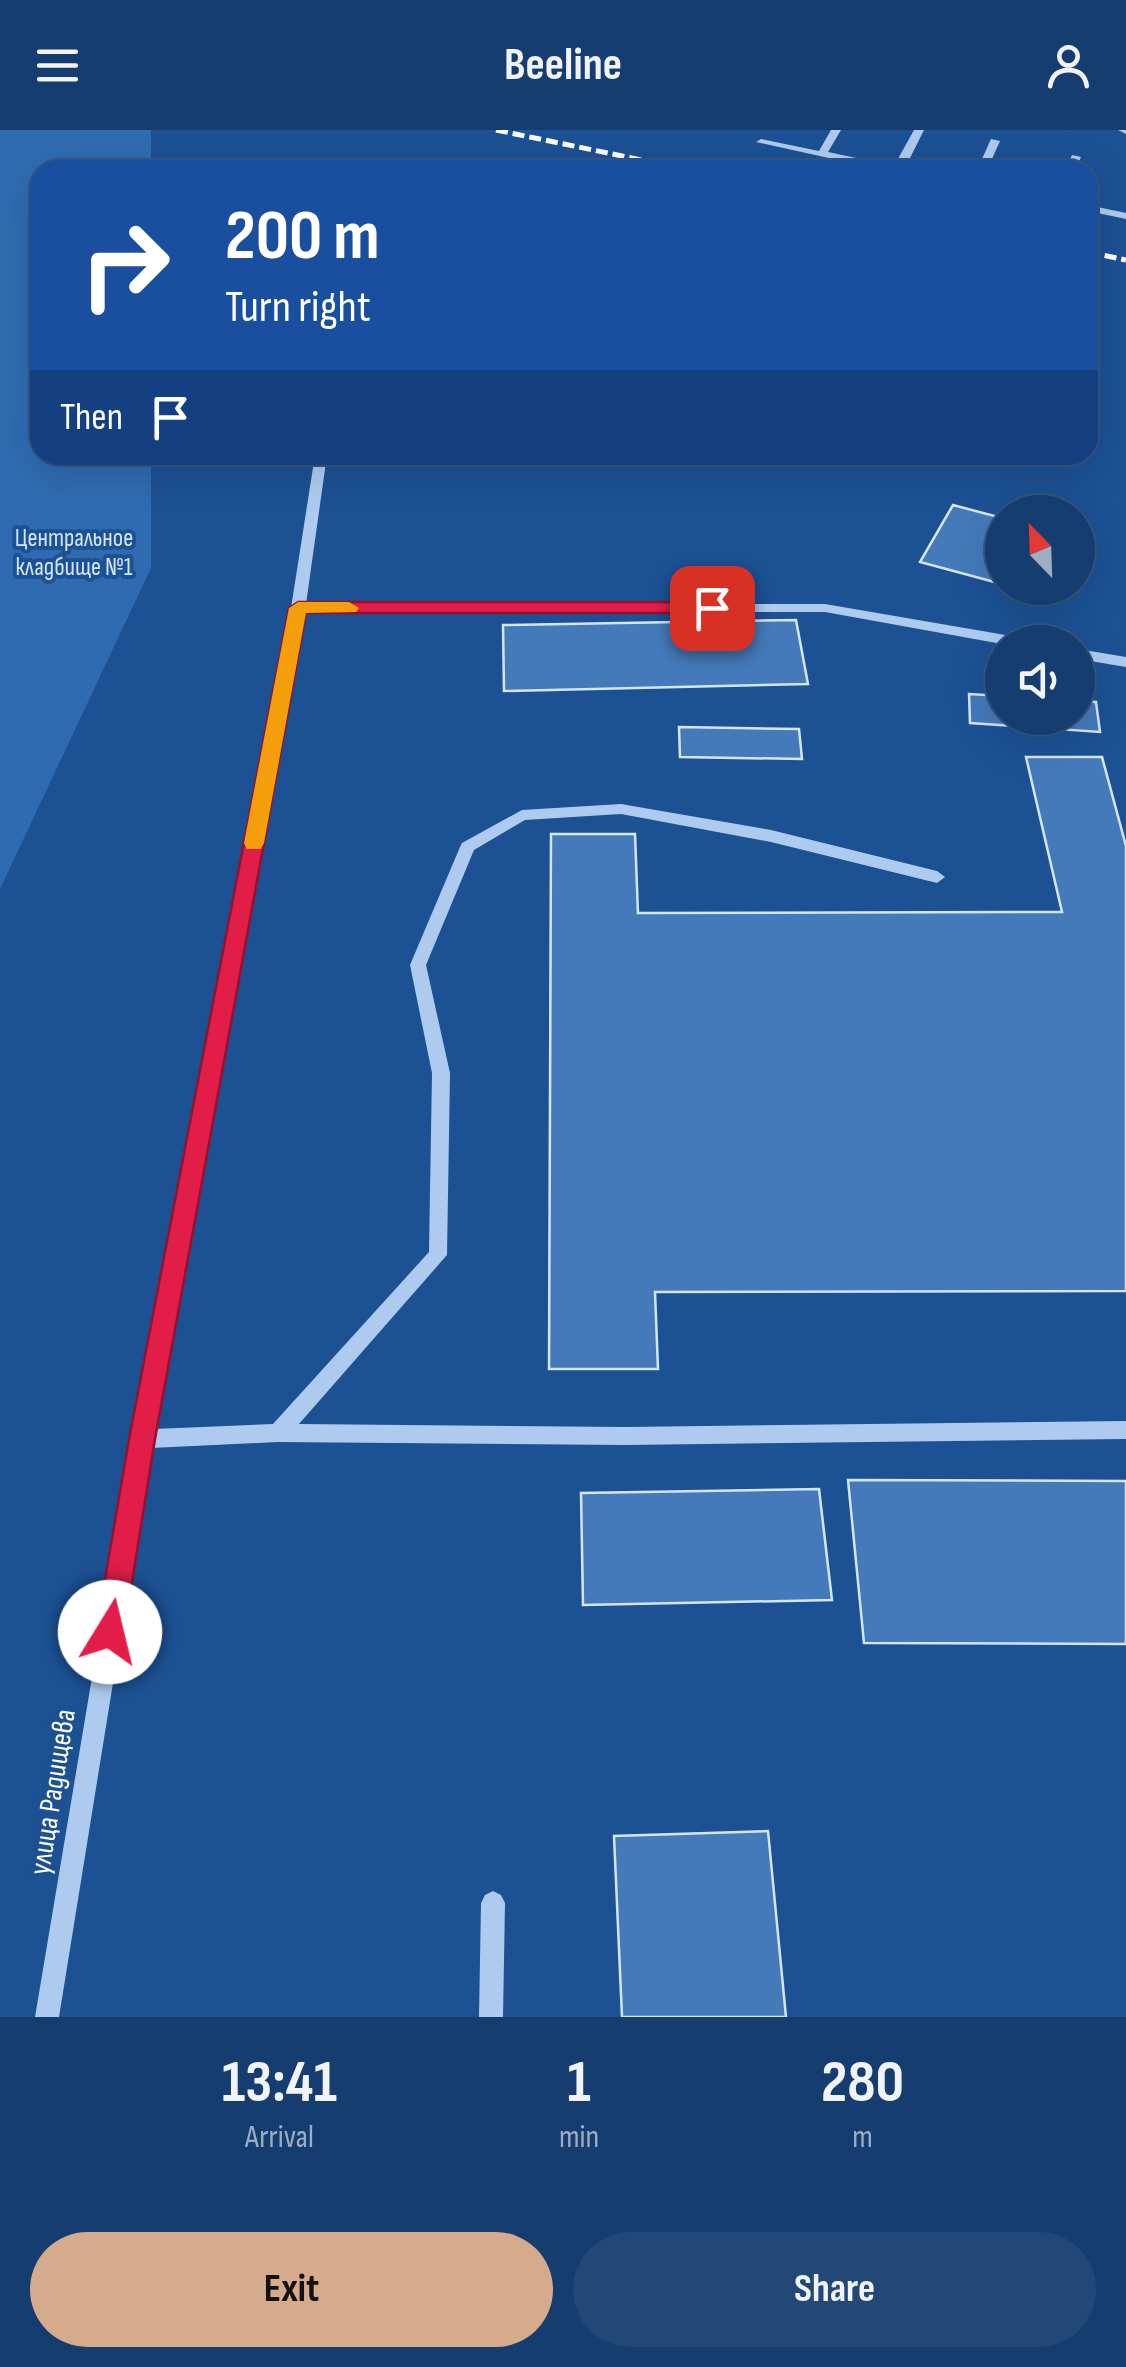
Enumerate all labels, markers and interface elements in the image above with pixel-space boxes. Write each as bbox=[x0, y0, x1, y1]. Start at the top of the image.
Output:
icon: menu bbox=[30, 38, 85, 93]
text: Beeline bbox=[504, 38, 622, 93]
icon: person bbox=[1041, 38, 1096, 93]
text: 200 m bbox=[225, 195, 380, 279]
icon: right bbox=[60, 200, 190, 330]
text: Turn right bbox=[225, 280, 371, 335]
icon: arrive bbox=[143, 390, 198, 445]
text: Then bbox=[60, 395, 123, 440]
north arrow bbox=[985, 495, 1095, 605]
map controls bbox=[985, 495, 1095, 735]
park label: Центральное кладбище №1 bbox=[15, 523, 133, 583]
pin bbox=[670, 566, 755, 651]
icon: arrive bbox=[685, 581, 740, 636]
button: sound bbox=[985, 625, 1095, 735]
position arrow bbox=[58, 1580, 162, 1684]
street label: улица Радищева bbox=[22, 1707, 84, 1877]
text: 13:41 bbox=[222, 2047, 337, 2119]
text: 1 bbox=[567, 2047, 591, 2119]
text: 280 bbox=[821, 2047, 904, 2119]
text: Arrival bbox=[245, 2118, 314, 2157]
text: min bbox=[559, 2118, 599, 2157]
text: m bbox=[852, 2118, 873, 2157]
button: Exit bbox=[30, 2232, 553, 2347]
button: Share bbox=[573, 2232, 1096, 2347]

